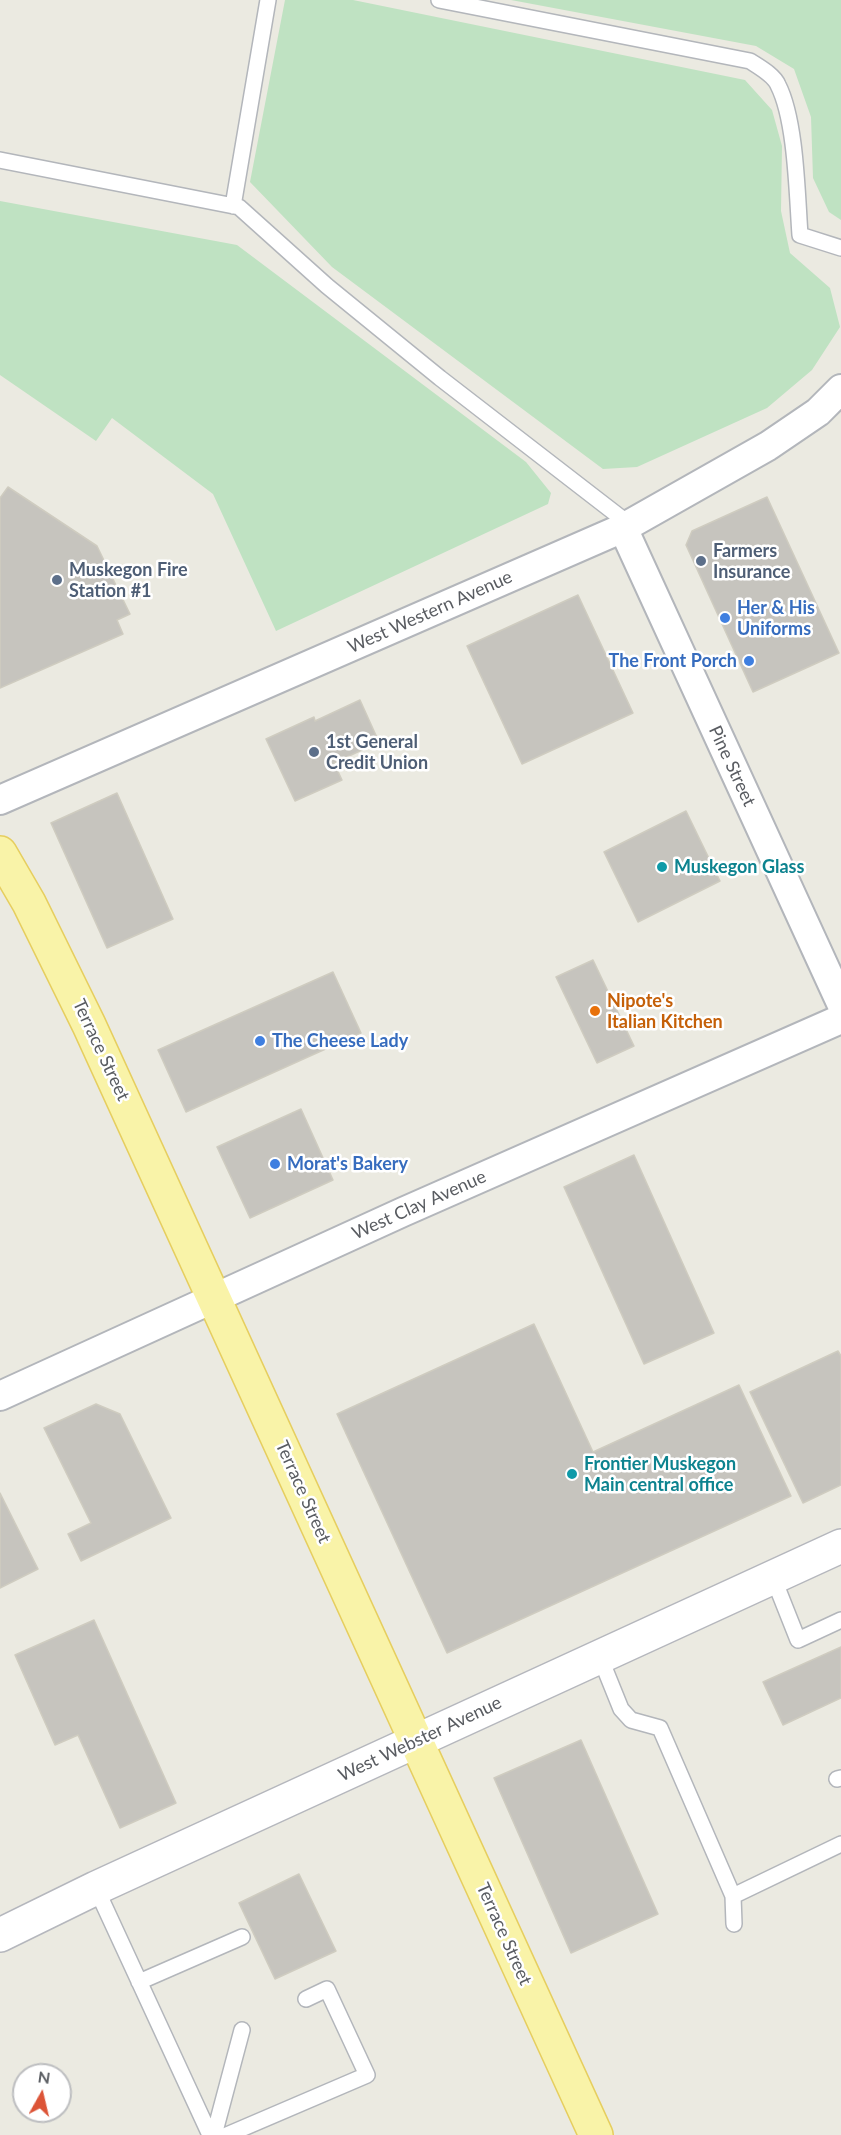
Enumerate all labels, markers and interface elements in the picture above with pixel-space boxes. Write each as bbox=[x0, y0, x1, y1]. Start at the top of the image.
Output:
place label: Farmers Insurance bbox=[713, 540, 790, 582]
marker: Farmers Insurance bbox=[694, 554, 708, 568]
place label: Muskegon Fire Station #1 bbox=[69, 559, 188, 602]
street label: West Western Avenue bbox=[344, 566, 516, 658]
marker: Muskegon Fire Station #1 bbox=[50, 573, 64, 587]
place label: Her & His Uniforms bbox=[737, 597, 815, 640]
marker: Her & His Uniforms bbox=[718, 611, 732, 625]
place label: The Front Porch bbox=[609, 650, 737, 672]
marker: The Front Porch bbox=[742, 654, 756, 668]
street label: Pine Street bbox=[704, 722, 760, 810]
place label: 1st General Credit Union bbox=[326, 731, 428, 774]
marker: 1st General Credit Union bbox=[307, 745, 321, 759]
place label: Muskegon Glass bbox=[674, 856, 804, 878]
marker: Muskegon Glass bbox=[655, 860, 669, 874]
place label: Nipote's Italian Kitchen bbox=[607, 990, 723, 1032]
street label: Terrace Street bbox=[68, 996, 134, 1104]
marker: Nipote's Italian Kitchen bbox=[588, 1004, 602, 1018]
place label: The Cheese Lady bbox=[272, 1030, 408, 1052]
marker: The Cheese Lady bbox=[253, 1034, 267, 1048]
place label: Morat's Bakery bbox=[287, 1153, 408, 1175]
marker: Morat's Bakery bbox=[268, 1157, 282, 1171]
street label: West Clay Avenue bbox=[349, 1166, 489, 1244]
street label: Terrace Street bbox=[271, 1437, 335, 1547]
place label: Frontier Muskegon Main central office bbox=[584, 1453, 736, 1496]
marker: Frontier Muskegon Main central office bbox=[565, 1467, 579, 1481]
street label: West Webster Avenue bbox=[335, 1692, 505, 1786]
street label: Terrace Street bbox=[472, 1879, 536, 1989]
north arrow bbox=[12, 2063, 72, 2123]
text: N bbox=[37, 2066, 52, 2087]

